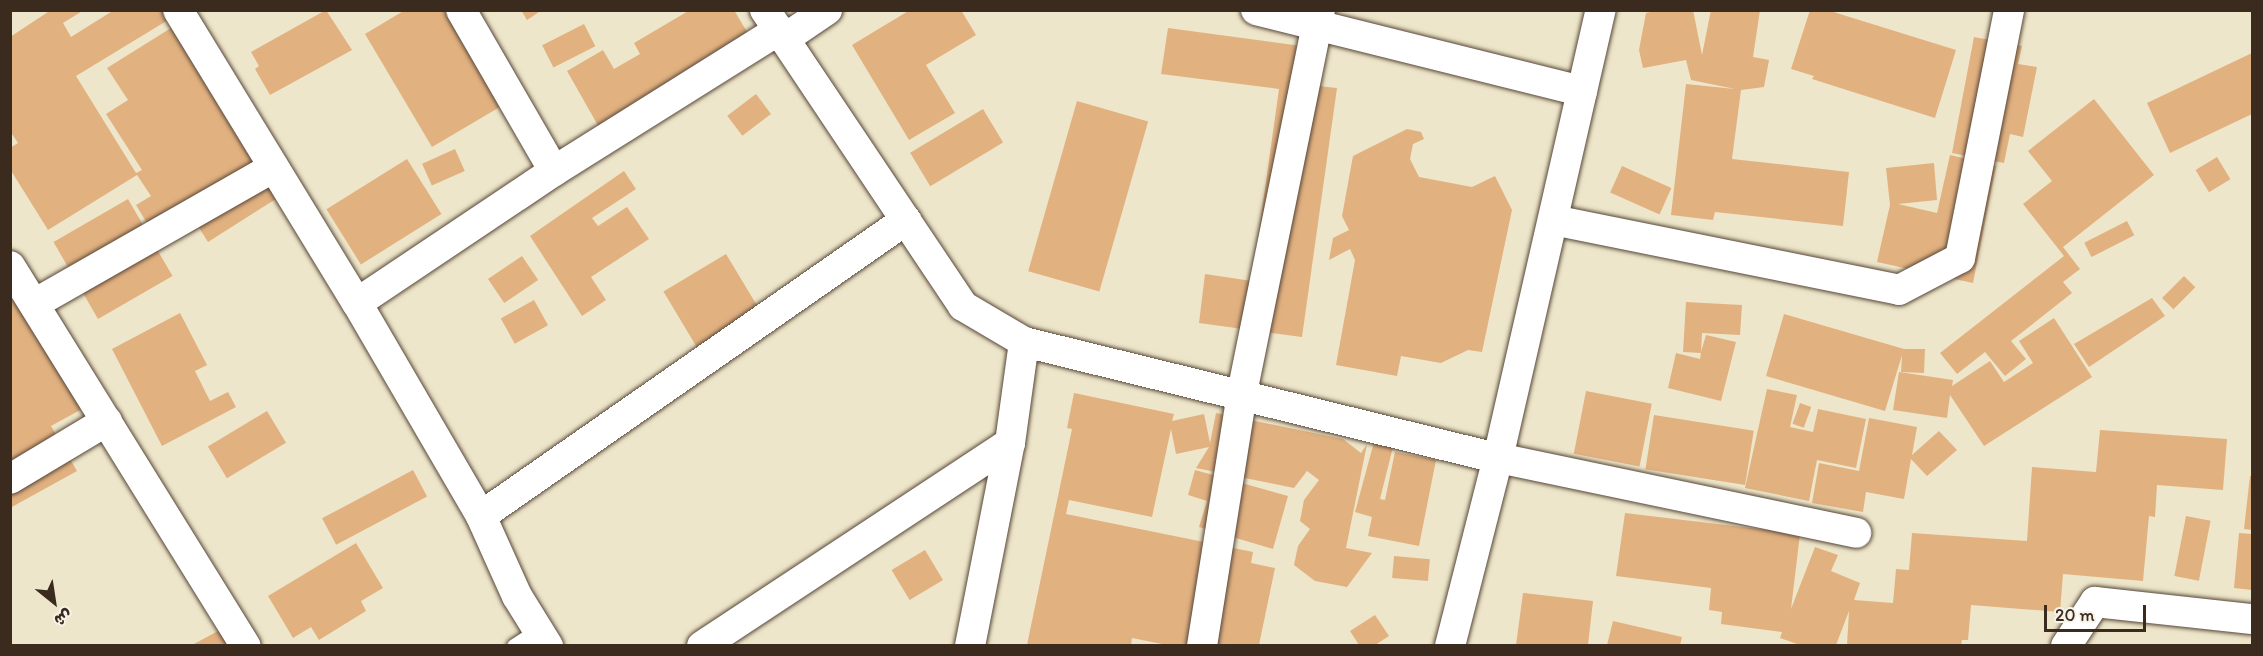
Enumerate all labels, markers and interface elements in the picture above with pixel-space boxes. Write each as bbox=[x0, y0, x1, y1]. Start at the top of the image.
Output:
north arrow bbox=[24, 572, 84, 632]
scale bar bbox=[2047, 593, 2149, 631]
text: 20 m bbox=[2055, 604, 2095, 626]
text: ش bbox=[51, 605, 76, 631]

